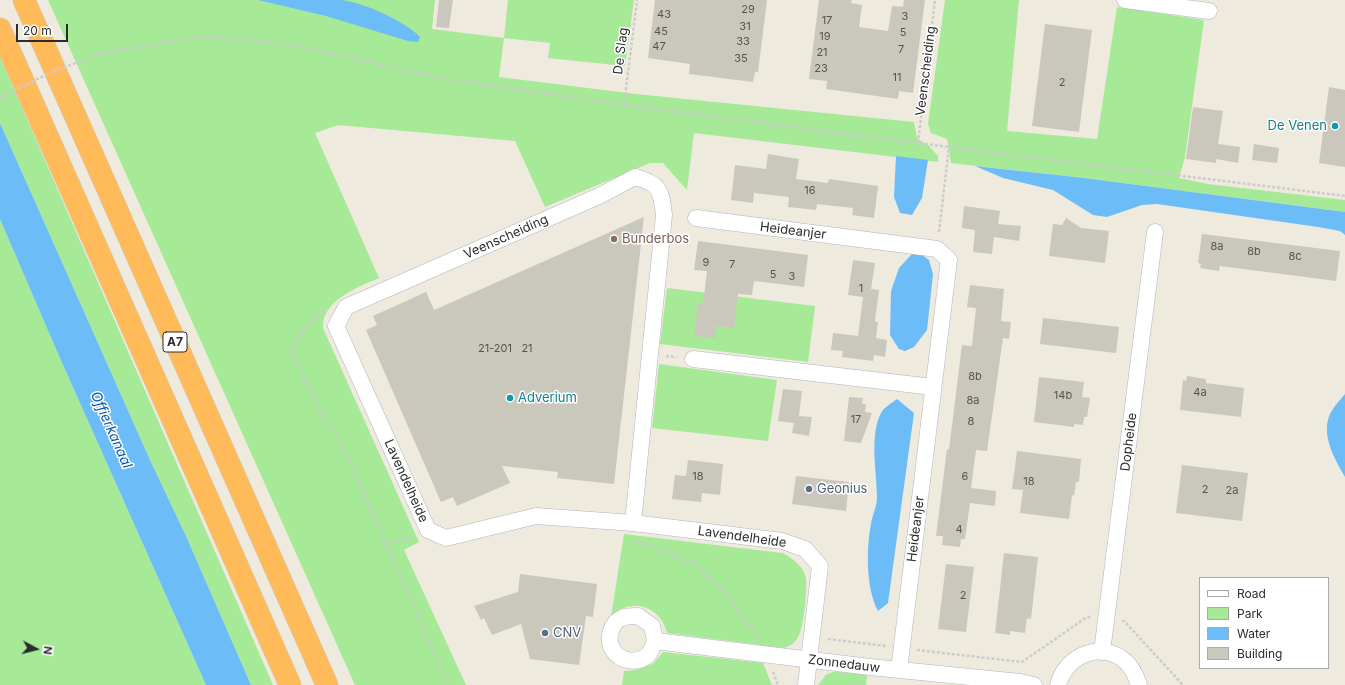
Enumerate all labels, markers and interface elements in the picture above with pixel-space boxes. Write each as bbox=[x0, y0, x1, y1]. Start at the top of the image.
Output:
house number: 29 bbox=[741, 3, 755, 17]
house number: 43 bbox=[657, 8, 671, 22]
house number: 3 bbox=[902, 10, 908, 24]
house number: 17 bbox=[822, 14, 832, 28]
scale bar bbox=[18, 16, 70, 42]
house number: 31 bbox=[739, 20, 751, 34]
text: 20 m bbox=[23, 23, 52, 38]
house number: 45 bbox=[654, 25, 668, 39]
street label: Veenscheiding bbox=[913, 25, 939, 117]
house number: 5 bbox=[900, 26, 906, 40]
street label: De Slag bbox=[610, 27, 632, 75]
house number: 19 bbox=[819, 30, 831, 44]
house number: 33 bbox=[736, 35, 750, 49]
house number: 47 bbox=[652, 40, 666, 54]
house number: 7 bbox=[898, 43, 904, 57]
house number: 21 bbox=[816, 46, 828, 60]
house number: 35 bbox=[734, 52, 748, 66]
house number: 23 bbox=[814, 62, 828, 76]
house number: 11 bbox=[893, 71, 901, 85]
house number: 2 bbox=[1059, 76, 1065, 90]
place label: De Venen bbox=[1268, 118, 1327, 134]
marker: De Venen bbox=[1330, 121, 1340, 131]
house number: 16 bbox=[804, 184, 816, 198]
street label: Veenscheiding bbox=[461, 211, 551, 263]
street label: Heideanjer bbox=[759, 219, 827, 243]
place label: Bunderbos bbox=[622, 231, 689, 247]
marker: Bunderbos bbox=[609, 234, 619, 244]
house number: 8a bbox=[1211, 240, 1223, 254]
house number: 8b bbox=[1247, 245, 1261, 259]
house number: 8c bbox=[1288, 250, 1302, 264]
house number: 9 bbox=[703, 256, 709, 270]
house number: 7 bbox=[729, 258, 735, 272]
house number: 5 bbox=[770, 268, 776, 282]
house number: 3 bbox=[789, 270, 795, 284]
house number: 1 bbox=[859, 282, 863, 296]
road number: A7 bbox=[163, 332, 187, 352]
house number: 21-201 bbox=[478, 342, 512, 356]
house number: 21 bbox=[521, 342, 533, 356]
house number: 8b bbox=[968, 370, 982, 384]
house number: 4a bbox=[1193, 386, 1207, 400]
water label: Offierkanaal bbox=[87, 389, 135, 471]
house number: 14b bbox=[1054, 389, 1072, 403]
place label: Adverium bbox=[518, 390, 577, 406]
marker: Adverium bbox=[505, 393, 515, 403]
house number: 8a bbox=[967, 394, 979, 408]
street label: Dopheide bbox=[1118, 412, 1140, 472]
house number: 17 bbox=[851, 413, 861, 427]
house number: 8 bbox=[968, 415, 974, 429]
street label: Lavendelheide bbox=[381, 437, 431, 525]
house number: 18 bbox=[692, 470, 704, 484]
house number: 6 bbox=[962, 470, 968, 484]
house number: 18 bbox=[1023, 475, 1035, 489]
place label: Geonius bbox=[817, 481, 867, 497]
house number: 2 bbox=[1202, 483, 1208, 497]
marker: Geonius bbox=[804, 484, 814, 494]
house number: 2a bbox=[1226, 484, 1238, 498]
street label: Heideanjer bbox=[904, 495, 928, 563]
street label: Lavendelheide bbox=[697, 523, 787, 551]
house number: 4 bbox=[955, 523, 963, 537]
legend bbox=[1199, 577, 1329, 669]
text: Road bbox=[1237, 586, 1266, 601]
house number: 2 bbox=[960, 589, 966, 603]
text: Park bbox=[1237, 606, 1263, 621]
place label: CNV bbox=[553, 625, 581, 641]
text: Water bbox=[1237, 626, 1270, 641]
marker: CNV bbox=[540, 628, 550, 638]
north arrow bbox=[16, 629, 56, 669]
text: N bbox=[40, 645, 55, 655]
text: Building bbox=[1237, 646, 1282, 661]
street label: Zonnedauw bbox=[807, 652, 881, 676]

